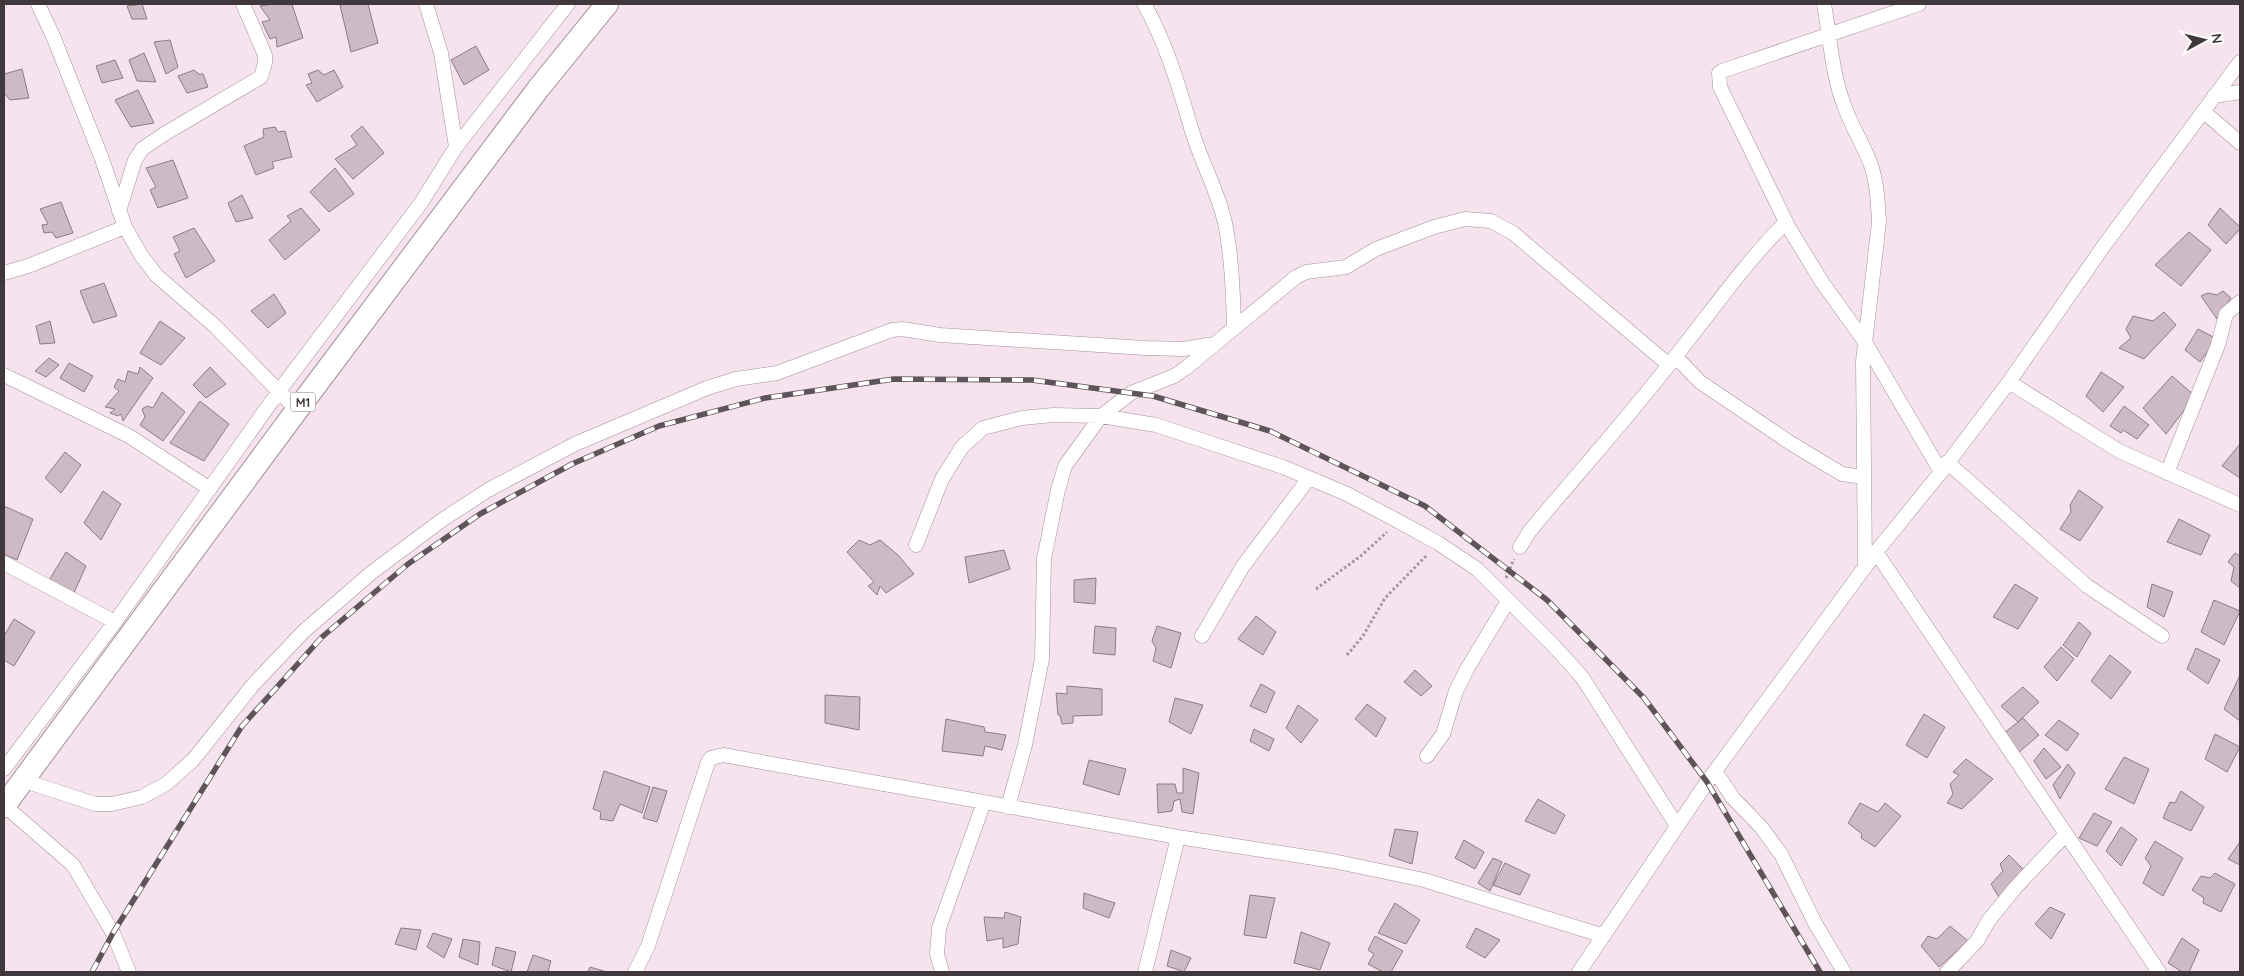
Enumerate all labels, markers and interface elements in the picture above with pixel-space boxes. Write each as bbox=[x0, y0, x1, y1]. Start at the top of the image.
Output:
north arrow bbox=[2179, 15, 2229, 65]
text: N bbox=[2207, 32, 2226, 45]
road number: M1 bbox=[290, 392, 316, 412]

